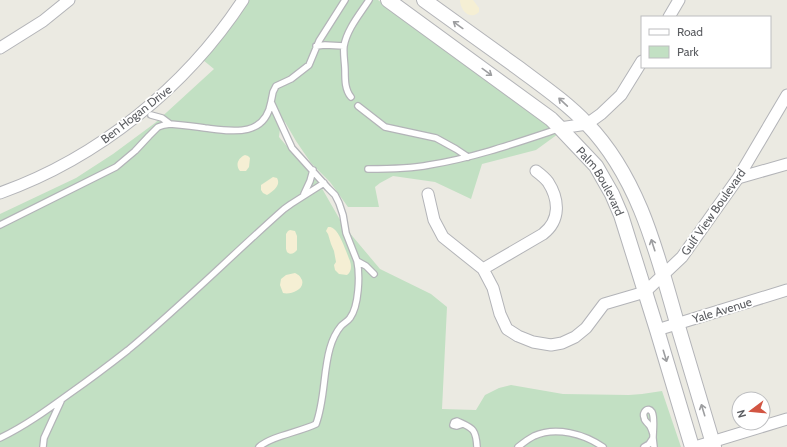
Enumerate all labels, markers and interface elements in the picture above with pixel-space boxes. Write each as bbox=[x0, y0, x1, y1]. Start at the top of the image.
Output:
legend bbox=[641, 16, 771, 68]
one-way arrow bbox=[453, 21, 464, 29]
text: Road bbox=[677, 24, 703, 39]
text: Park bbox=[677, 44, 699, 59]
one-way arrow bbox=[482, 68, 493, 76]
street label: Ben Hogan Drive bbox=[98, 82, 174, 146]
one-way arrow bbox=[558, 97, 568, 106]
street label: Palm Boulevard bbox=[574, 143, 628, 218]
street label: Gulf View Boulevard bbox=[677, 166, 749, 258]
one-way arrow bbox=[649, 239, 657, 251]
street label: Yale Avenue bbox=[689, 294, 754, 326]
one-way arrow bbox=[662, 349, 669, 362]
north arrow bbox=[731, 391, 771, 431]
one-way arrow bbox=[699, 403, 706, 416]
text: N bbox=[734, 408, 749, 419]

